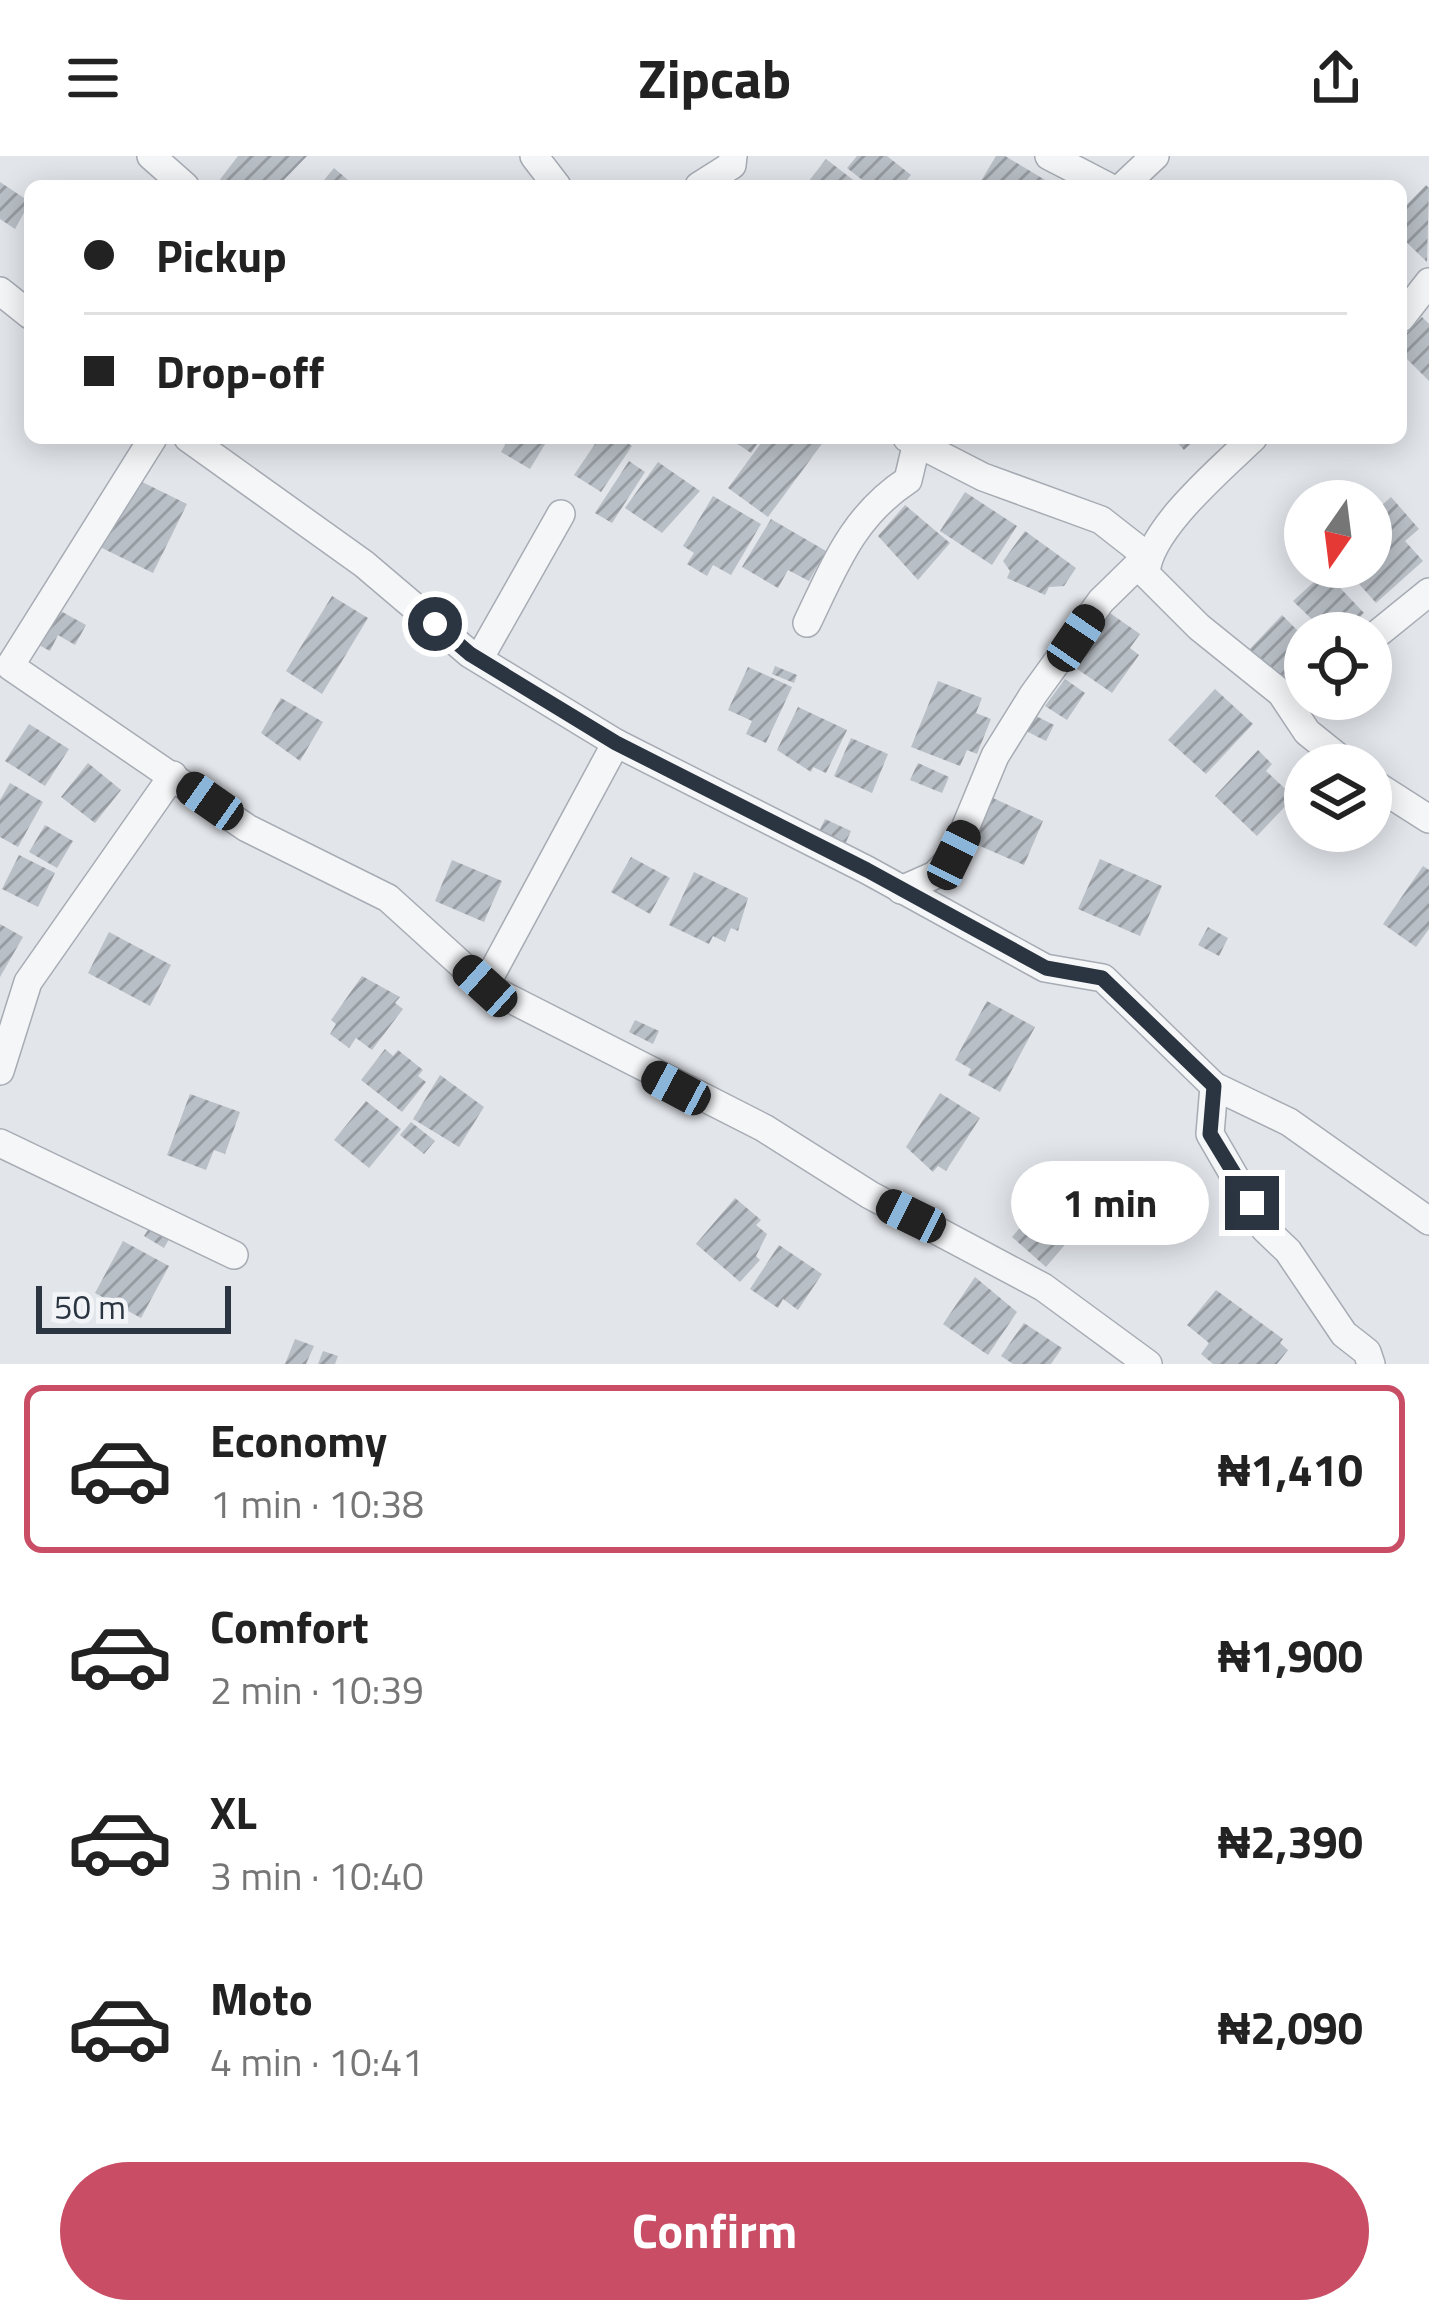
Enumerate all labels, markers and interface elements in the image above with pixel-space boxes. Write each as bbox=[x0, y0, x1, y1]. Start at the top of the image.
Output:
text: Zipcab bbox=[638, 37, 791, 119]
icon: menu bbox=[60, 45, 126, 111]
icon: share bbox=[1303, 45, 1369, 111]
text: Pickup bbox=[156, 221, 287, 289]
text: Drop-off bbox=[156, 337, 324, 405]
north arrow bbox=[1284, 480, 1392, 588]
map controls bbox=[1284, 480, 1392, 852]
route start bbox=[408, 597, 462, 651]
car bbox=[1041, 598, 1111, 678]
button: locate bbox=[1284, 612, 1392, 720]
button: layers bbox=[1284, 744, 1392, 852]
car bbox=[170, 766, 250, 836]
car bbox=[922, 815, 986, 895]
car bbox=[446, 949, 524, 1023]
car bbox=[636, 1055, 716, 1121]
callout: 1 min bbox=[1012, 1161, 1210, 1245]
text: 1 min bbox=[1063, 1173, 1157, 1232]
route end bbox=[1225, 1176, 1279, 1230]
car bbox=[871, 1184, 951, 1248]
scale bar bbox=[36, 1280, 231, 1333]
text: 50 m bbox=[54, 1282, 126, 1332]
text: Economy bbox=[210, 1406, 387, 1474]
icon: car bbox=[66, 1415, 174, 1523]
text: ₦1,410 bbox=[1218, 1435, 1363, 1503]
text: 1 min · 10:38 bbox=[210, 1474, 424, 1533]
text: Comfort bbox=[210, 1592, 369, 1660]
icon: car bbox=[66, 1601, 174, 1709]
text: ₦1,900 bbox=[1218, 1621, 1363, 1689]
text: 2 min · 10:39 bbox=[210, 1660, 424, 1719]
text: XL bbox=[210, 1778, 257, 1846]
icon: car bbox=[66, 1787, 174, 1895]
text: ₦2,390 bbox=[1218, 1807, 1363, 1875]
text: 3 min · 10:40 bbox=[210, 1846, 424, 1905]
text: Moto bbox=[210, 1964, 313, 2032]
icon: car bbox=[66, 1973, 174, 2081]
text: ₦2,090 bbox=[1218, 1993, 1363, 2061]
text: 4 min · 10:41 bbox=[210, 2032, 424, 2091]
button: Confirm bbox=[60, 2162, 1369, 2300]

